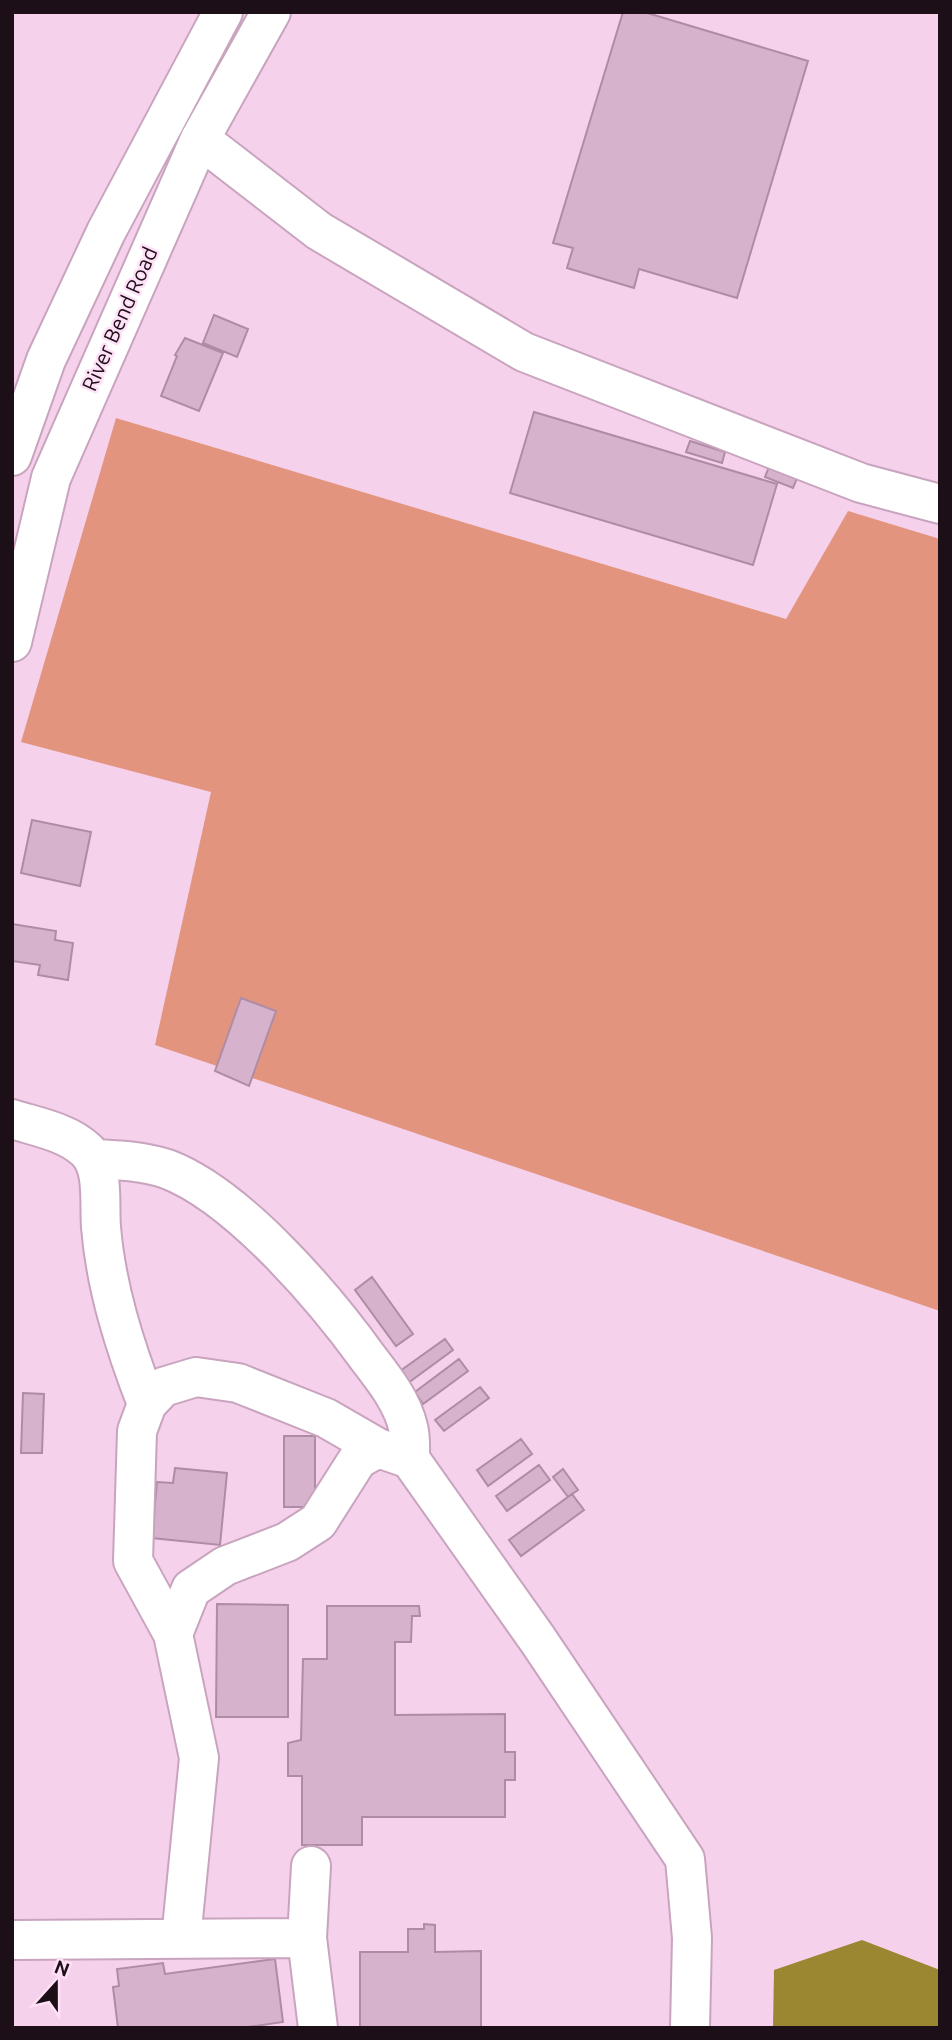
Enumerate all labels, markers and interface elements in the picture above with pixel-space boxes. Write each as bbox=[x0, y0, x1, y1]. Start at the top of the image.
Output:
street label: River Bend Road bbox=[77, 243, 162, 394]
north arrow bbox=[21, 1949, 91, 2019]
text: N bbox=[52, 1955, 73, 1981]

